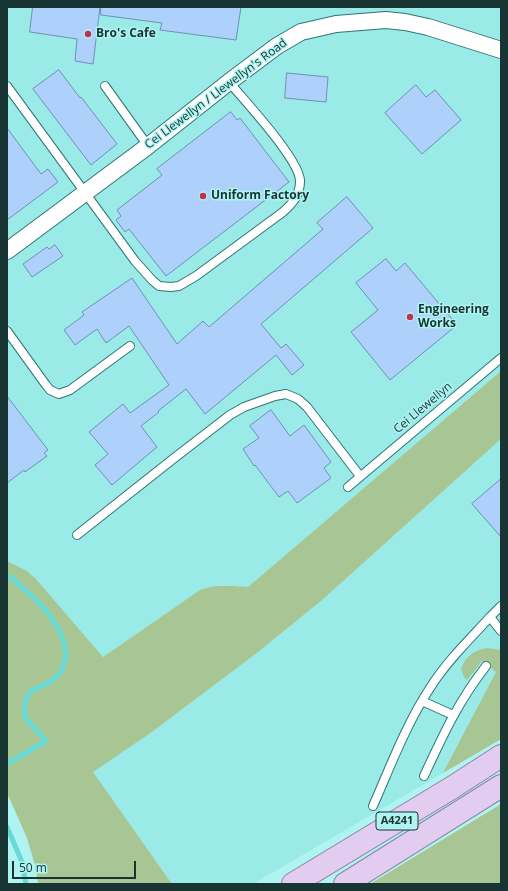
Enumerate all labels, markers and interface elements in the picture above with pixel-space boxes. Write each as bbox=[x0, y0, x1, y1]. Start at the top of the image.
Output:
place label: Bro's Cafe bbox=[96, 27, 156, 41]
marker: Bro's Cafe bbox=[83, 29, 93, 39]
street label: Cei Llewellyn / Llewellyn's Road bbox=[142, 36, 290, 152]
place label: Uniform Factory bbox=[211, 189, 309, 203]
marker: Uniform Factory bbox=[198, 191, 208, 201]
place label: Engineering Works bbox=[418, 303, 489, 331]
marker: Engineering Works bbox=[405, 312, 415, 322]
street label: Cei Llewellyn bbox=[391, 379, 455, 437]
road number: A4241 bbox=[376, 812, 418, 830]
scale bar bbox=[14, 853, 138, 879]
text: 50 m bbox=[19, 859, 47, 876]

